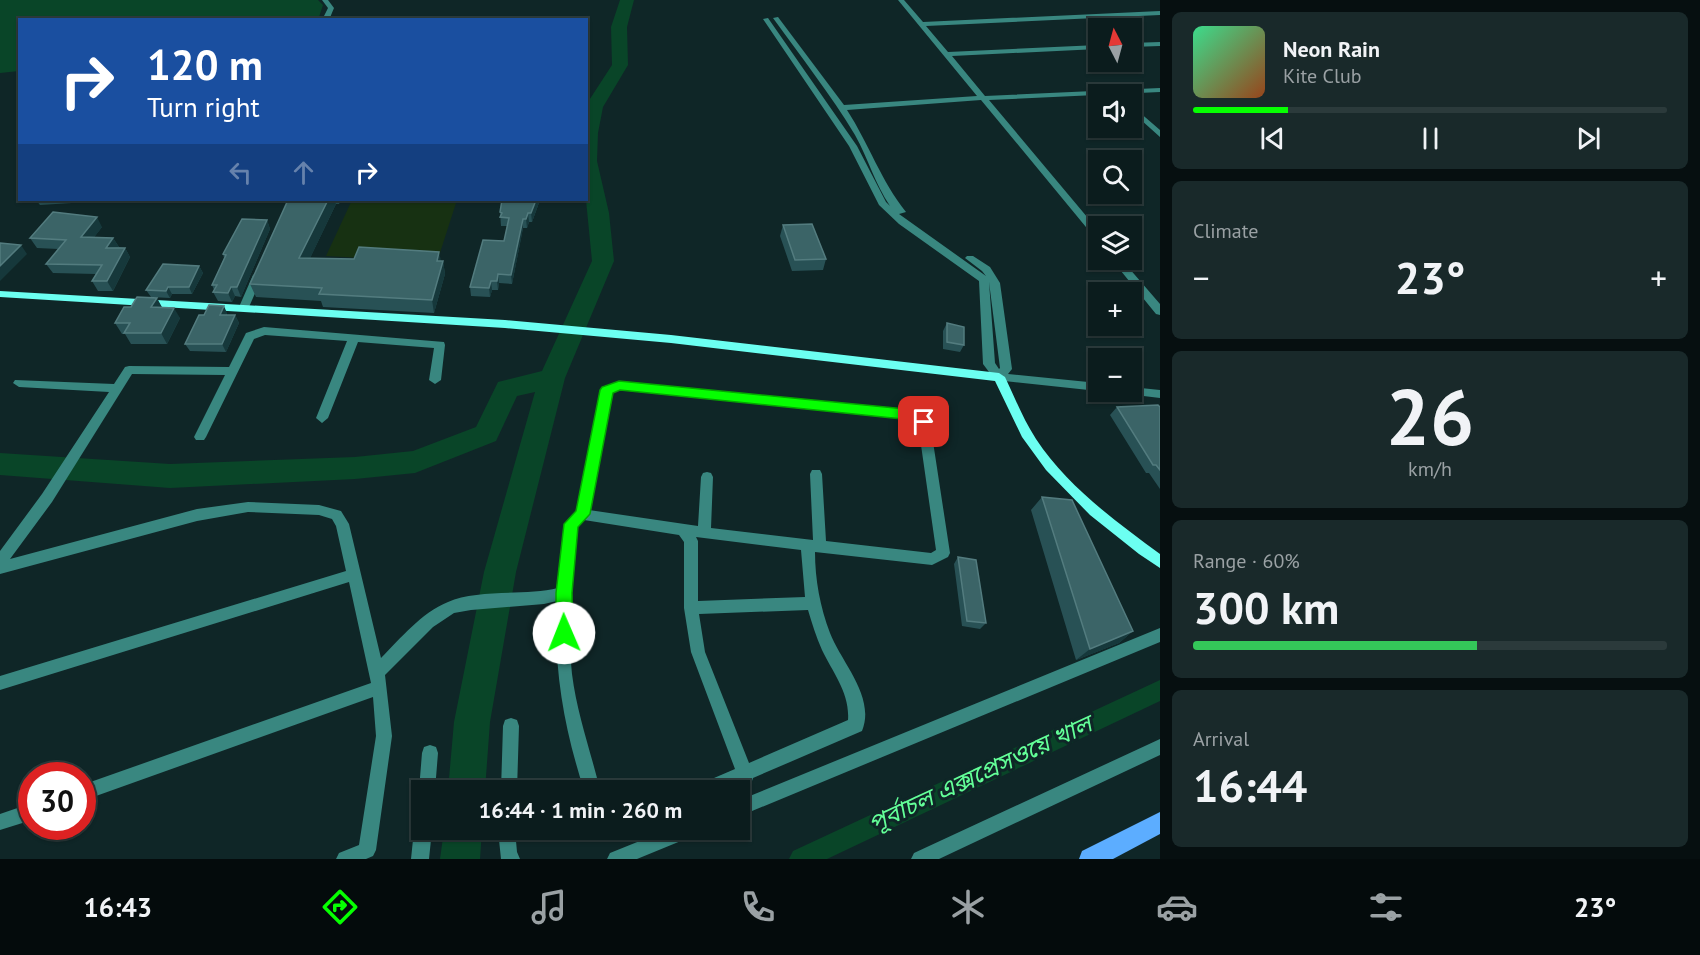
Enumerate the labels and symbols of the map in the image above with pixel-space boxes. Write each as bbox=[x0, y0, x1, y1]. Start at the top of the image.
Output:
north arrow bbox=[1088, 18, 1142, 72]
pin bbox=[898, 396, 949, 447]
position arrow bbox=[532, 601, 596, 665]
water label: পূর্বাচল এক্সপ্রেসওয়ে খাল bbox=[863, 706, 1101, 839]
speed limit sign: 30 bbox=[18, 762, 96, 840]

